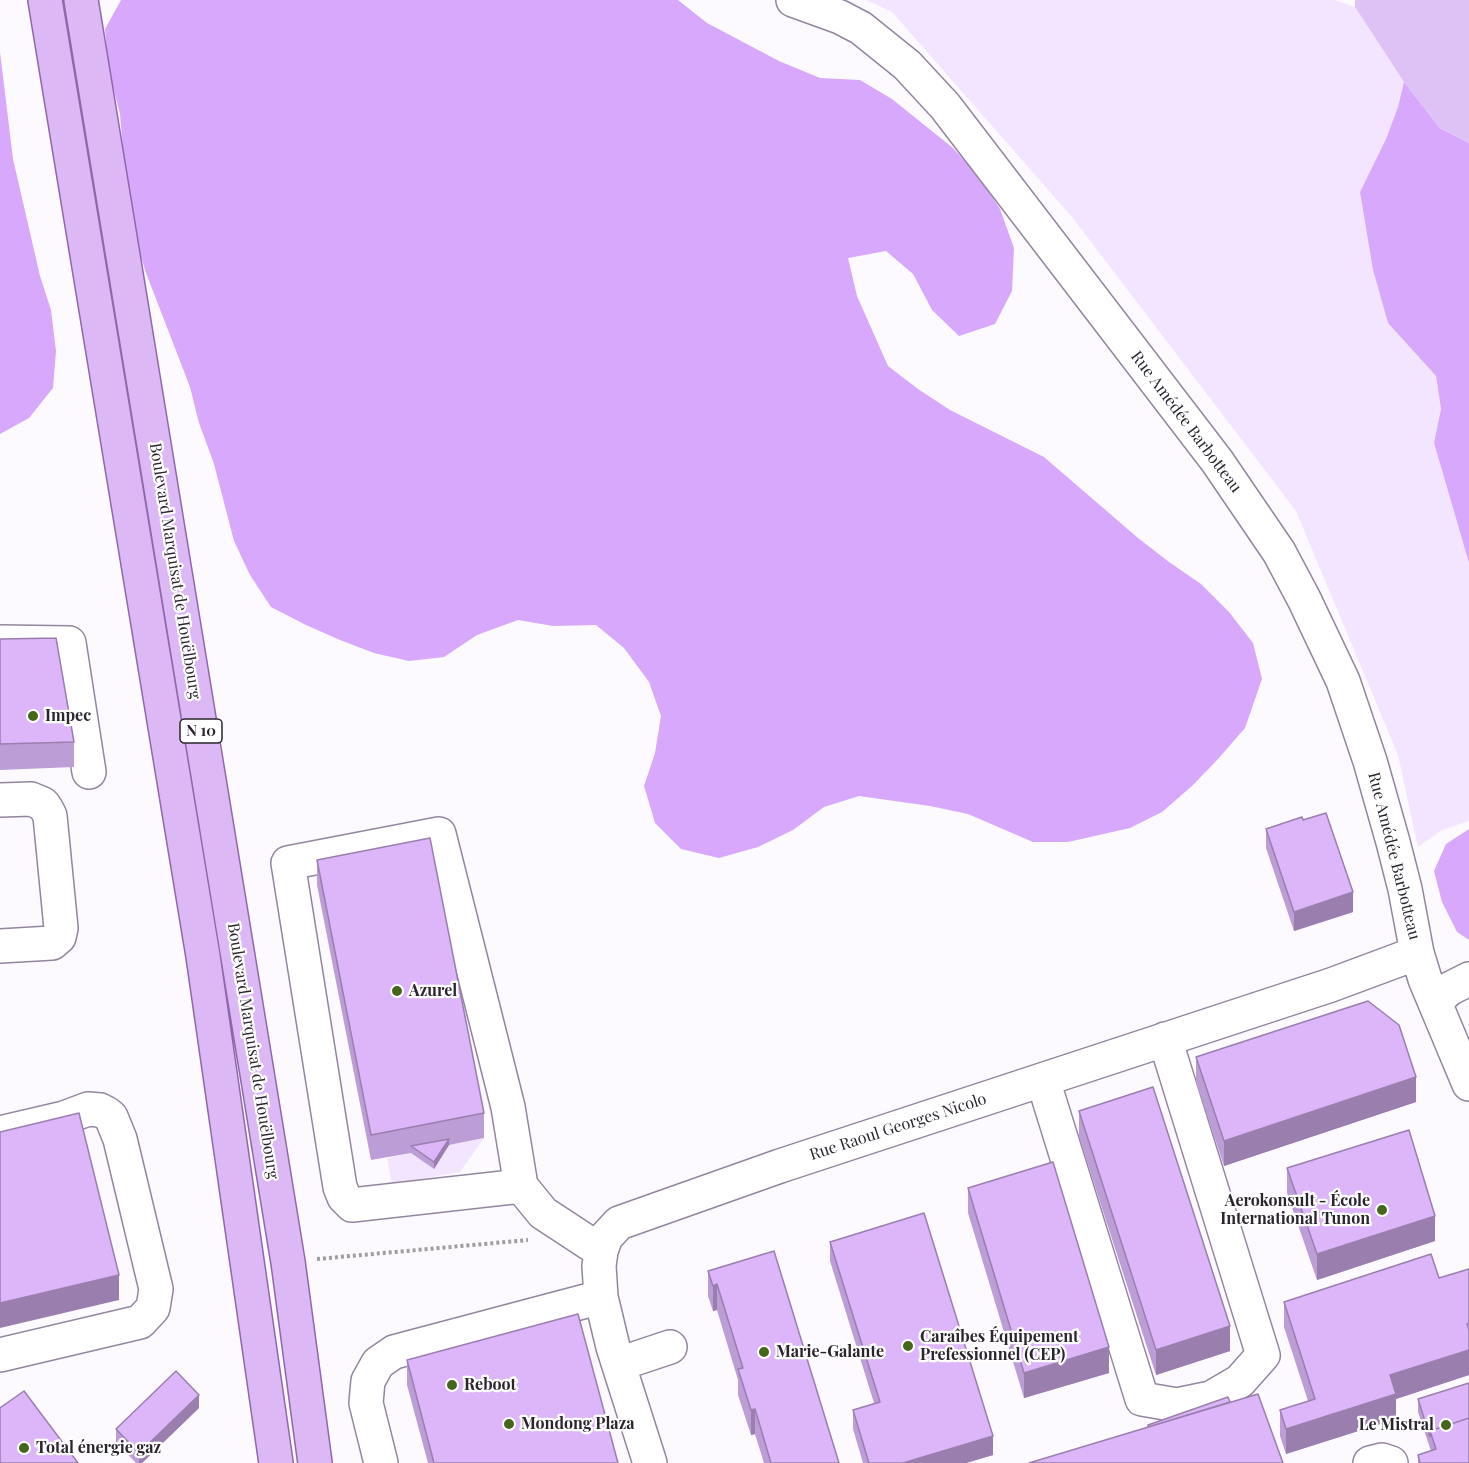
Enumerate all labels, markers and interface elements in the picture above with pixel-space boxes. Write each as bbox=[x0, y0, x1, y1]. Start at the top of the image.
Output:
street label: Rue Amédée Barbotteau bbox=[1127, 347, 1245, 497]
street label: Boulevard Marquisat de Houëlbourg bbox=[145, 441, 205, 701]
place label: Impec bbox=[45, 706, 91, 726]
marker: Impec bbox=[26, 709, 40, 723]
road number: N 10 bbox=[180, 719, 222, 743]
street label: Rue Amédée Barbotteau bbox=[1364, 770, 1424, 942]
street label: Boulevard Marquisat de Houëlbourg bbox=[223, 921, 283, 1181]
place label: Azurel bbox=[409, 981, 457, 1001]
marker: Azurel bbox=[390, 984, 404, 998]
street label: Rue Raoul Georges Nicolo bbox=[807, 1089, 989, 1165]
place label: Aerokonsult - École International Tunon bbox=[1220, 1191, 1370, 1229]
marker: Aerokonsult - École International Tunon bbox=[1375, 1203, 1389, 1217]
place label: Caraîbes Équipement Prefessionnel (CEP) bbox=[920, 1327, 1079, 1365]
marker: Caraîbes Équipement Prefessionnel (CEP) bbox=[901, 1339, 915, 1353]
place label: Marie-Galante bbox=[776, 1342, 884, 1362]
marker: Marie-Galante bbox=[757, 1345, 771, 1359]
place label: Reboot bbox=[464, 1375, 516, 1395]
marker: Reboot bbox=[445, 1378, 459, 1392]
place label: Mondong Plaza bbox=[521, 1414, 635, 1434]
place label: Le Mistral bbox=[1359, 1415, 1434, 1435]
marker: Mondong Plaza bbox=[502, 1417, 516, 1431]
marker: Le Mistral bbox=[1439, 1418, 1453, 1432]
place label: Total énergie gaz bbox=[36, 1438, 161, 1458]
marker: Total énergie gaz bbox=[17, 1441, 31, 1455]

